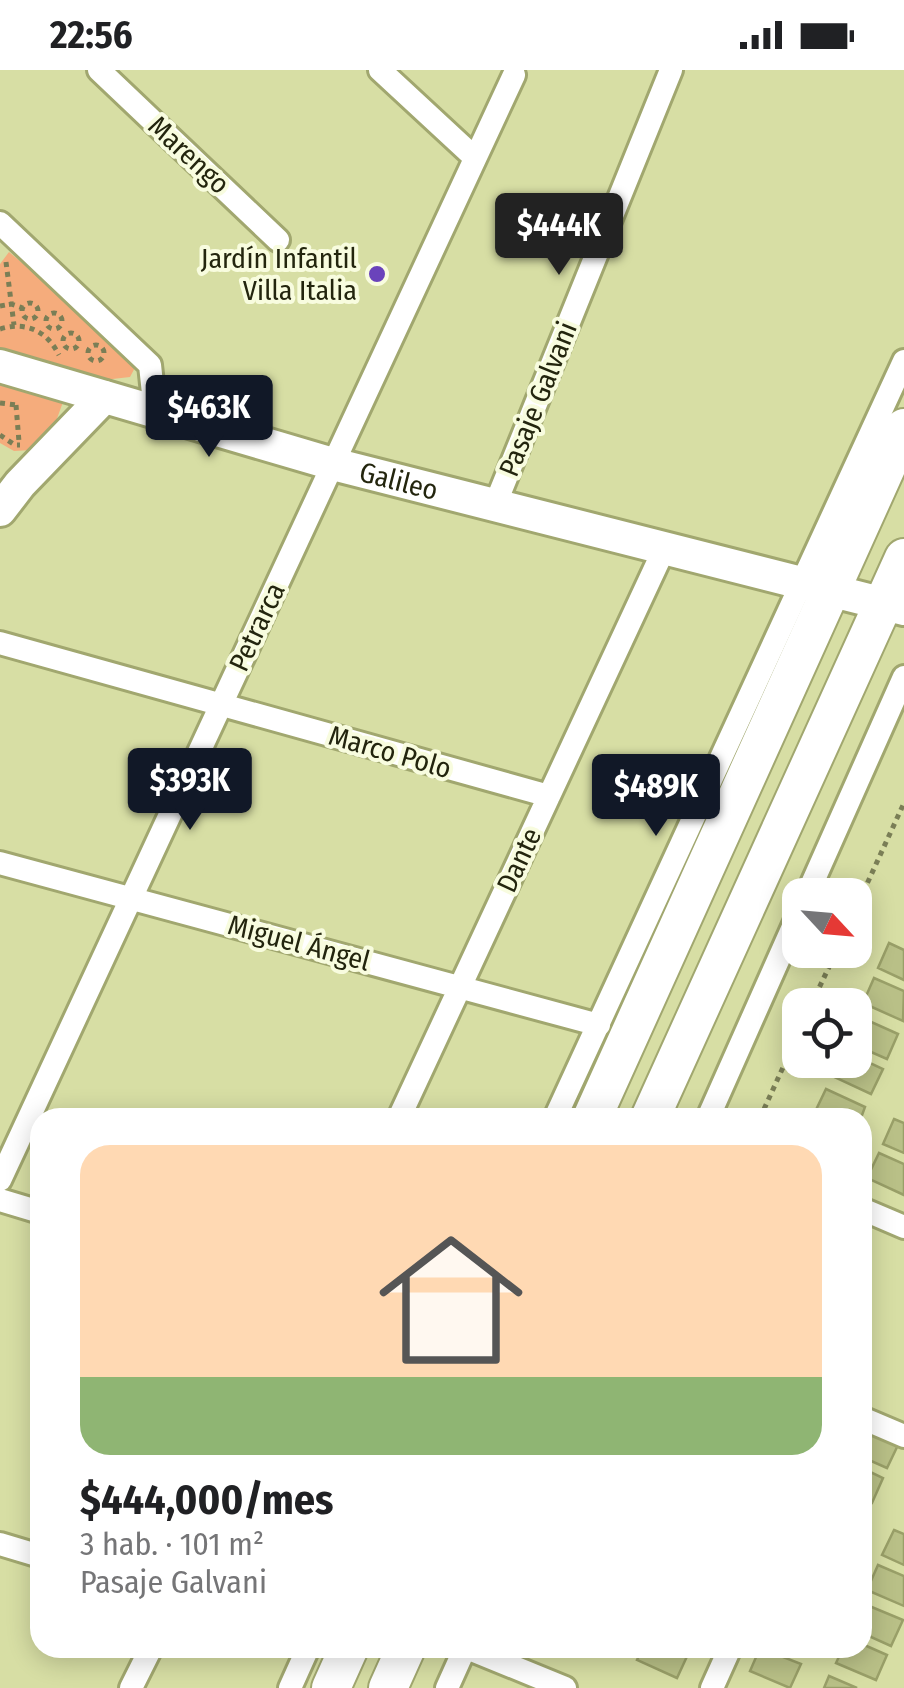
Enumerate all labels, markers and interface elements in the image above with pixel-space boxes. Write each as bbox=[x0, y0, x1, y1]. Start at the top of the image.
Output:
text: 22:56 bbox=[50, 12, 133, 58]
street label: Marengo bbox=[142, 109, 236, 201]
pin: $444K bbox=[489, 193, 629, 278]
text: $444K bbox=[517, 206, 601, 244]
place label: Jardín Infantil Villa Italia bbox=[201, 242, 357, 307]
marker: Jardín Infantil Villa Italia bbox=[366, 263, 388, 285]
street label: Pasaje Galvani bbox=[492, 317, 584, 481]
pin: $463K bbox=[139, 375, 279, 460]
text: $463K bbox=[168, 388, 250, 426]
street label: Galileo bbox=[356, 455, 442, 507]
street label: Petrarca bbox=[222, 578, 292, 676]
street label: Marco Polo bbox=[325, 719, 455, 785]
pin: $393K bbox=[120, 748, 260, 833]
pin: $489K bbox=[586, 754, 726, 839]
text: $393K bbox=[150, 761, 230, 799]
text: $489K bbox=[614, 767, 698, 805]
street label: Dante bbox=[490, 823, 548, 897]
north arrow bbox=[782, 878, 872, 968]
map controls bbox=[782, 878, 872, 1078]
street label: Miguel Ángel bbox=[224, 908, 374, 978]
button: locate bbox=[782, 988, 872, 1078]
icon: home bbox=[361, 1210, 541, 1390]
text: $444,000/mes bbox=[80, 1475, 334, 1525]
text: 3 hab. · 101 m² bbox=[80, 1525, 264, 1563]
text: Pasaje Galvani bbox=[80, 1563, 267, 1601]

